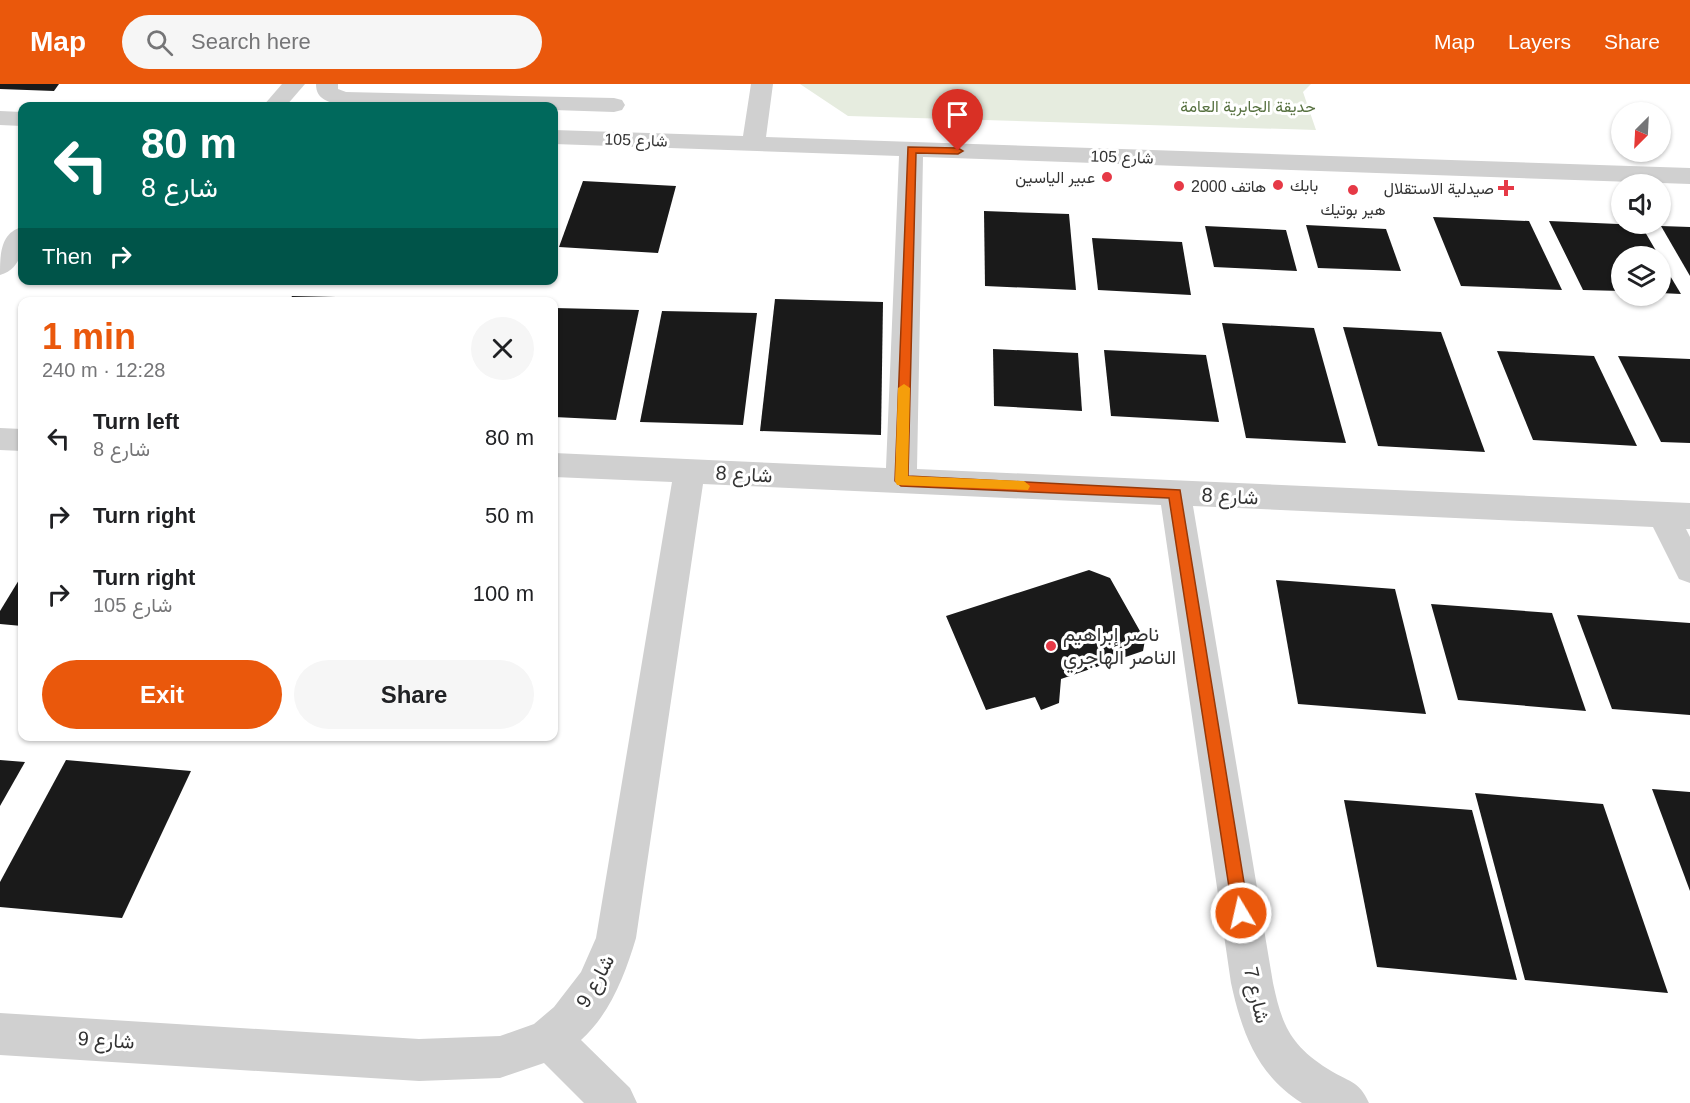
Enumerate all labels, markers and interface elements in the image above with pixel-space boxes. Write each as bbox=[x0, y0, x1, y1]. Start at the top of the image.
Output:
search box bbox=[122, 15, 542, 69]
text: Map bbox=[30, 26, 86, 57]
icon: search bbox=[143, 26, 176, 59]
text: Search here bbox=[191, 29, 311, 54]
text: Map bbox=[1434, 30, 1475, 53]
text: Layers bbox=[1508, 30, 1571, 53]
text: Share bbox=[1604, 30, 1660, 53]
pin bbox=[932, 89, 983, 151]
icon: arrive bbox=[941, 98, 974, 131]
park label: حديقة الجابرية العامة bbox=[1180, 98, 1316, 117]
north arrow bbox=[1611, 102, 1671, 162]
map controls bbox=[1611, 102, 1671, 306]
text: 80 m bbox=[141, 120, 237, 167]
icon: left bbox=[42, 126, 120, 204]
street label: شارع 105 bbox=[604, 130, 668, 153]
street label: شارع 105 bbox=[1090, 147, 1154, 170]
place label: عبير الياسين bbox=[1015, 169, 1095, 188]
marker: عبير الياسين bbox=[1100, 170, 1114, 184]
text: شارع 8 bbox=[141, 173, 218, 203]
button: sound bbox=[1611, 174, 1671, 234]
place label: بابك bbox=[1290, 177, 1318, 195]
place label: هاتف 2000 bbox=[1191, 178, 1266, 195]
marker: بابك bbox=[1271, 178, 1285, 192]
marker: هاتف 2000 bbox=[1172, 179, 1186, 193]
place label: صيدلية الاستقلال bbox=[1384, 180, 1494, 198]
marker: صيدلية الاستقلال bbox=[1499, 181, 1513, 195]
marker: هير بوتيك bbox=[1346, 183, 1360, 197]
place label: هير بوتيك bbox=[1320, 201, 1386, 220]
icon: right bbox=[104, 240, 137, 273]
text: Then bbox=[42, 244, 92, 269]
button: layers bbox=[1611, 246, 1671, 306]
text: 1 min bbox=[42, 316, 136, 357]
button: close bbox=[471, 317, 534, 380]
text: 240 m · 12:28 bbox=[42, 359, 165, 381]
text: Turn left bbox=[93, 409, 179, 434]
icon: left bbox=[42, 422, 75, 455]
text: 80 m bbox=[485, 425, 534, 450]
text: شارع 8 bbox=[93, 438, 150, 460]
street label: شارع 8 bbox=[715, 462, 773, 489]
street label: شارع 8 bbox=[1201, 484, 1259, 511]
icon: right bbox=[42, 500, 75, 533]
text: Turn right bbox=[93, 503, 195, 528]
text: 50 m bbox=[485, 503, 534, 528]
text: Turn right bbox=[93, 565, 195, 590]
icon: right bbox=[42, 578, 75, 611]
text: 100 m bbox=[473, 581, 534, 606]
text: شارع 105 bbox=[93, 594, 172, 616]
place label: ناصر إبراهيم الناصر الهاجري bbox=[1063, 623, 1176, 674]
marker: ناصر إبراهيم الناصر الهاجري bbox=[1044, 639, 1058, 653]
button: Exit bbox=[42, 660, 282, 729]
button: Share bbox=[294, 660, 534, 729]
position arrow bbox=[1209, 881, 1273, 945]
street label: شارع 9 bbox=[572, 951, 621, 1013]
street label: شارع 7 bbox=[1237, 965, 1274, 1026]
street label: شارع 9 bbox=[77, 1027, 135, 1056]

